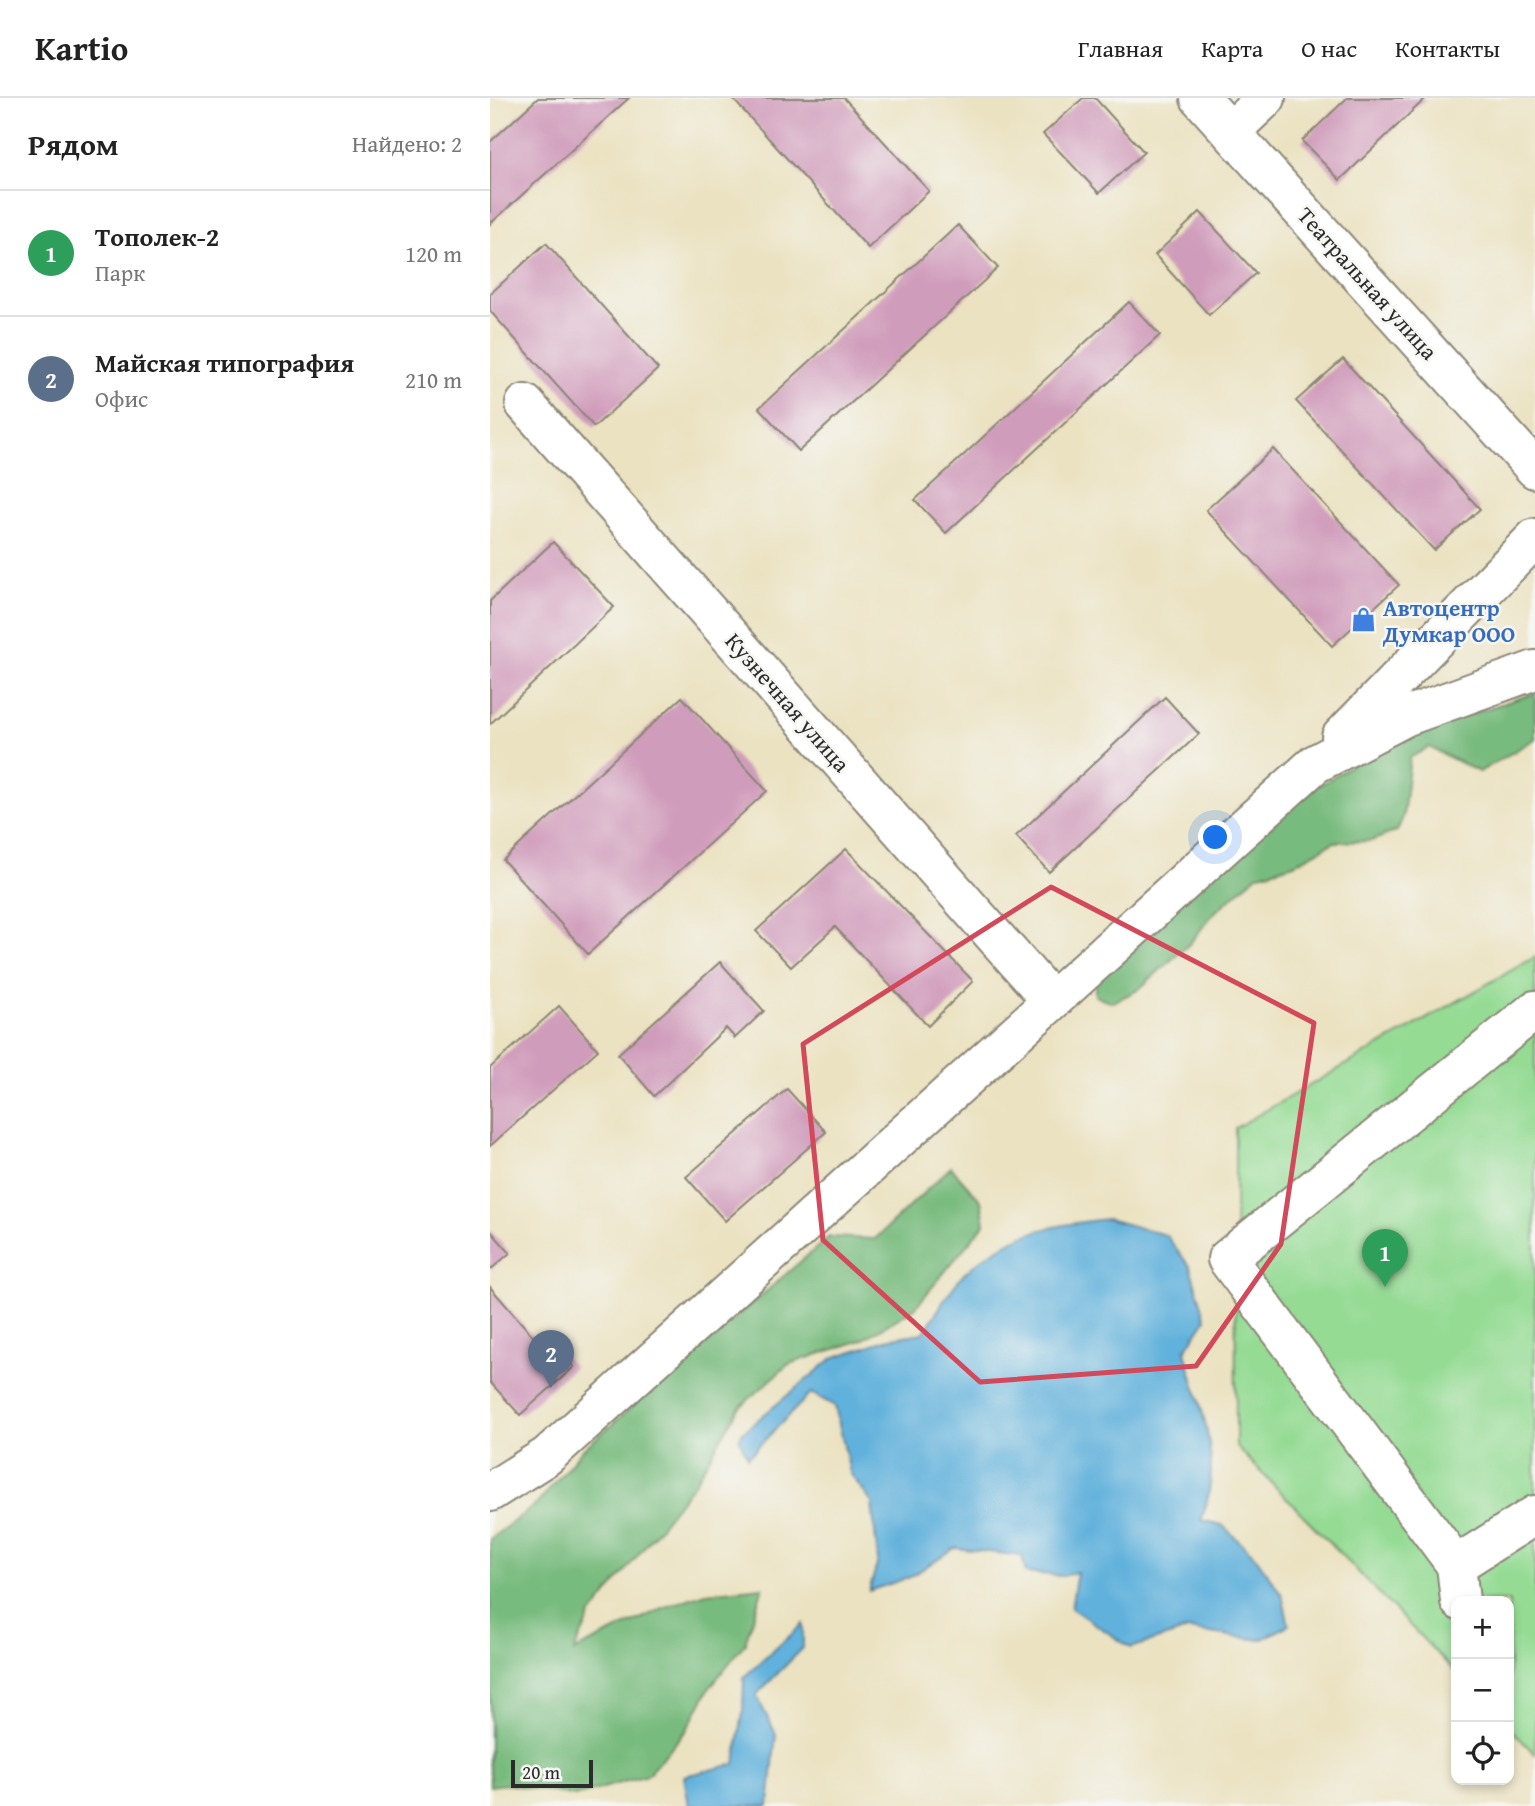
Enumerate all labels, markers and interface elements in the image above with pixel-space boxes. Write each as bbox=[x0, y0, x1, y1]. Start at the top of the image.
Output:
text: Kartio bbox=[35, 24, 128, 72]
text: Главная bbox=[1078, 31, 1163, 66]
text: Карта bbox=[1201, 31, 1263, 66]
text: О нас bbox=[1301, 31, 1357, 66]
text: Контакты bbox=[1395, 31, 1500, 66]
text: Рядом bbox=[28, 122, 119, 166]
text: Найдено: 2 bbox=[352, 127, 462, 160]
street label: Театральная улица bbox=[1290, 199, 1446, 367]
text: Тополек-2 bbox=[95, 217, 219, 256]
text: 1 bbox=[45, 237, 57, 270]
text: 120 m bbox=[405, 237, 462, 270]
text: Парк bbox=[95, 256, 145, 289]
text: Майская типография bbox=[95, 343, 354, 382]
text: 2 bbox=[45, 363, 57, 396]
text: 210 m bbox=[405, 363, 462, 396]
text: Офис bbox=[95, 382, 148, 415]
place label: Автоцентр Думкар ООО bbox=[1382, 591, 1515, 650]
shop icon: Автоцентр Думкар ООО bbox=[1349, 606, 1377, 634]
street label: Кузнечная улица bbox=[718, 625, 858, 779]
your location bbox=[1198, 820, 1232, 854]
pin: 1 bbox=[1362, 1229, 1408, 1287]
pin: 2 bbox=[528, 1330, 574, 1388]
map controls bbox=[1451, 1596, 1514, 1785]
button: + bbox=[1451, 1596, 1514, 1659]
button: − bbox=[1451, 1659, 1514, 1722]
button: locate bbox=[1451, 1722, 1514, 1785]
scale bar bbox=[511, 1757, 593, 1789]
text: 20 m bbox=[522, 1758, 560, 1786]

